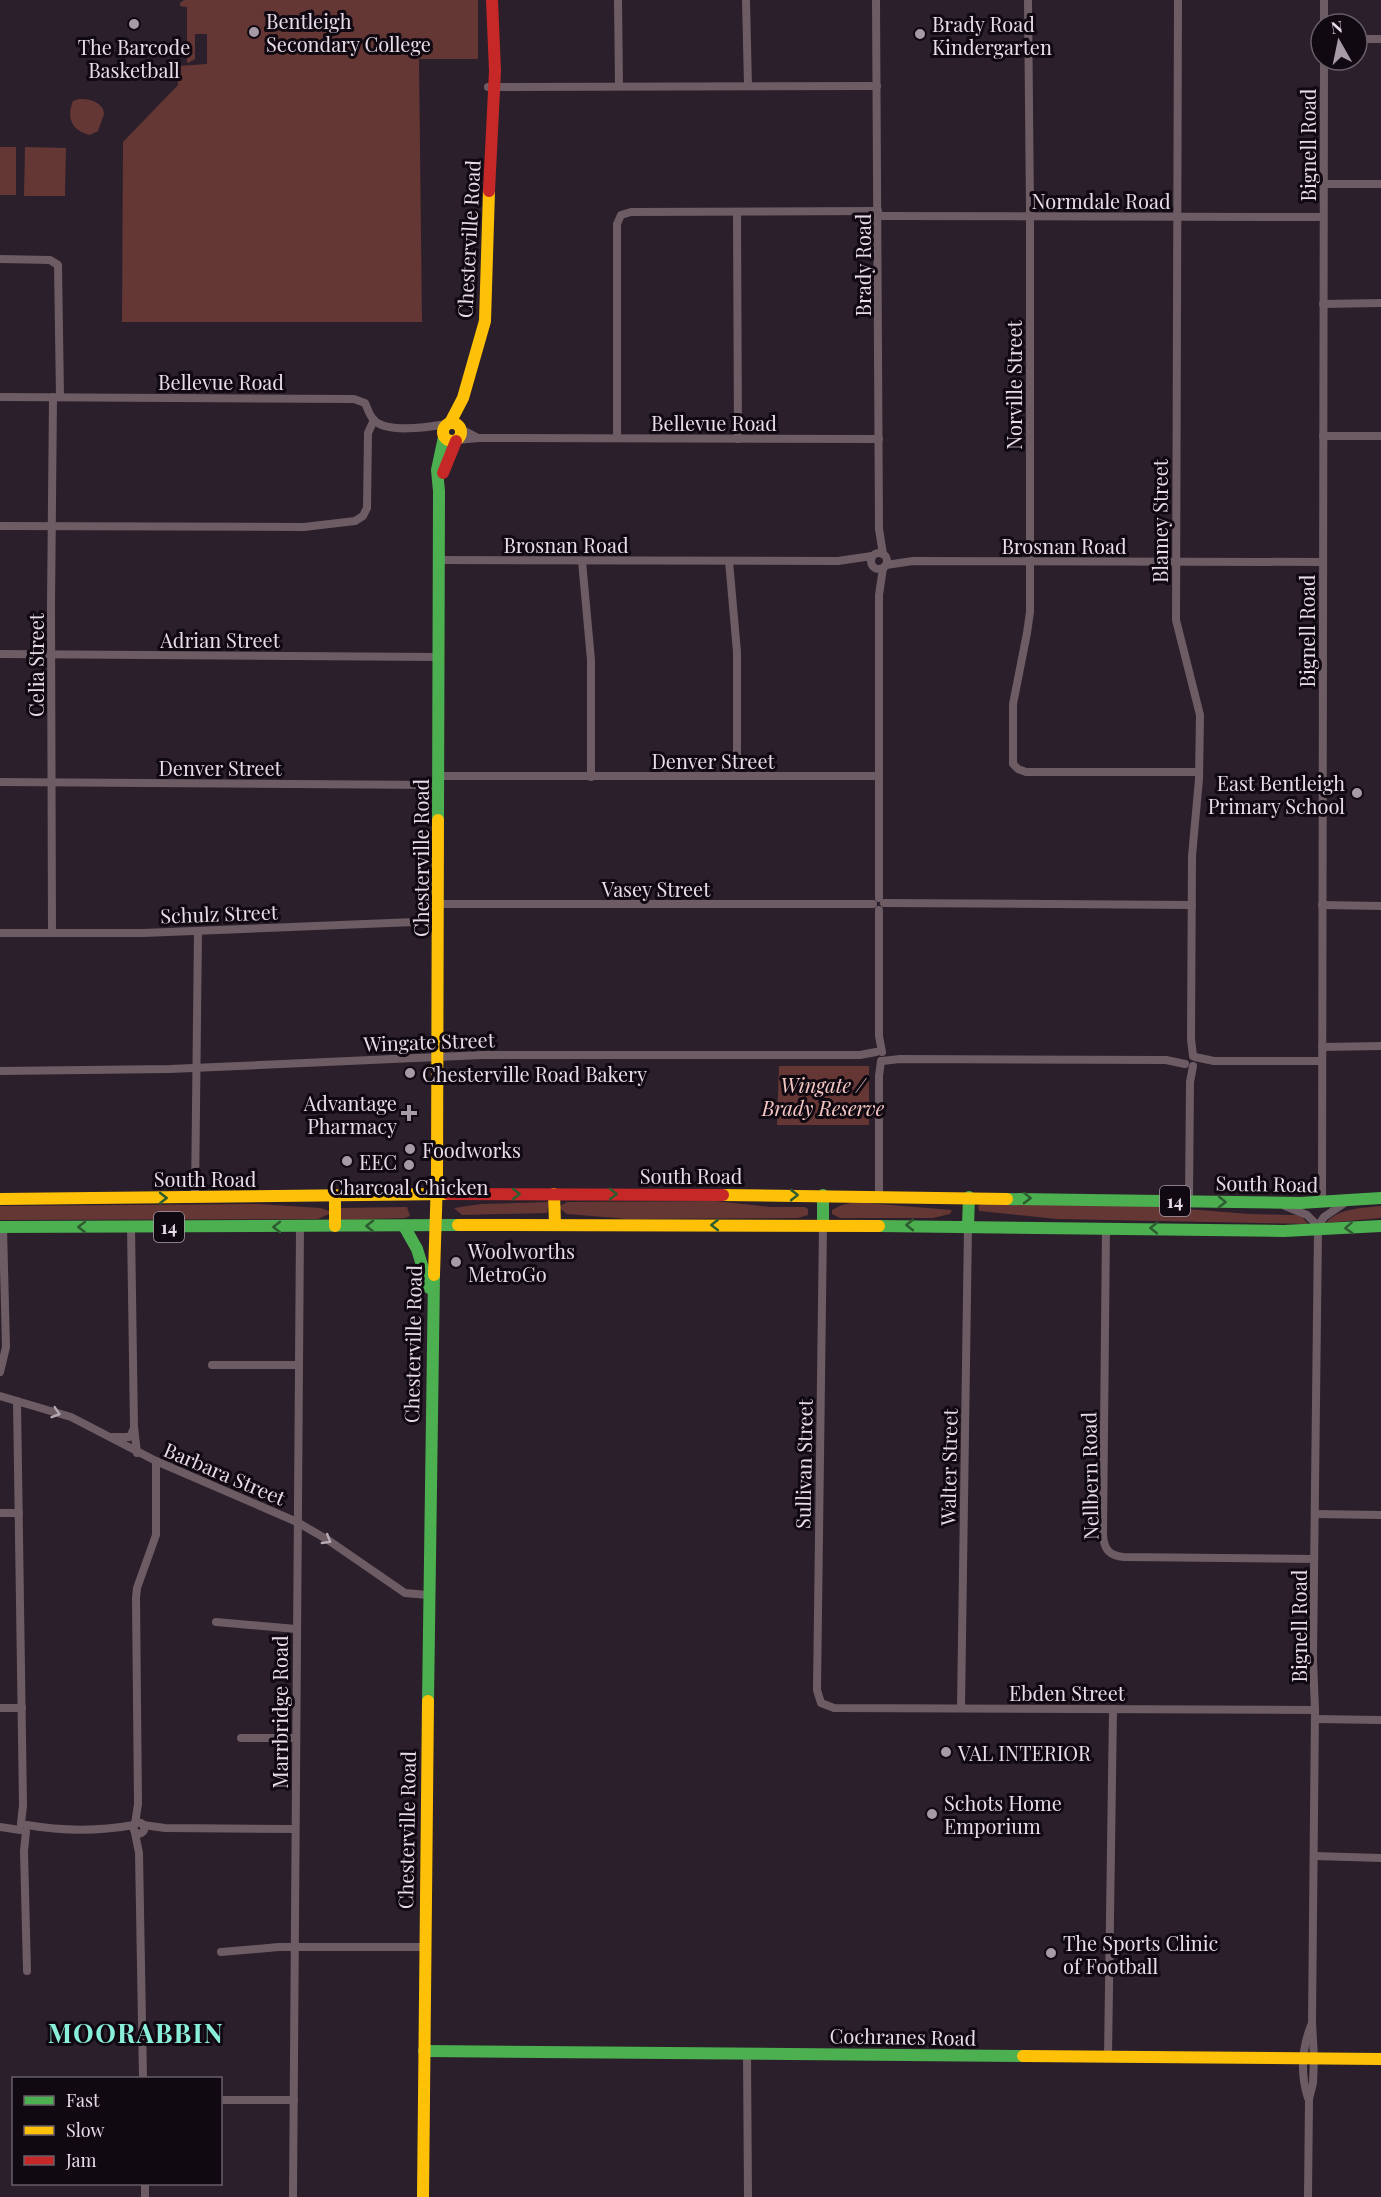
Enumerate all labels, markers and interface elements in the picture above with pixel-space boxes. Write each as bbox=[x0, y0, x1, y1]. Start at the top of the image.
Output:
place label: Bentleigh Secondary College bbox=[266, 7, 431, 57]
place label: Brady Road Kindergarten bbox=[932, 10, 1052, 60]
north arrow bbox=[1309, 12, 1369, 72]
text: N bbox=[1329, 15, 1344, 38]
marker: The Barcode Basketball bbox=[127, 17, 141, 31]
marker: Bentleigh Secondary College bbox=[247, 25, 261, 39]
marker: Brady Road Kindergarten bbox=[913, 27, 927, 41]
place label: The Barcode Basketball bbox=[78, 33, 190, 83]
street label: Bignell Road bbox=[1294, 88, 1321, 201]
street label: Chesterville Road bbox=[450, 159, 486, 319]
street label: Normdale Road bbox=[1031, 187, 1171, 214]
street label: Brady Road bbox=[849, 213, 876, 316]
street label: Norville Street bbox=[1000, 319, 1027, 450]
street label: Bellevue Road bbox=[158, 368, 284, 395]
street label: Bellevue Road bbox=[651, 409, 777, 436]
street label: Blamey Street bbox=[1146, 458, 1173, 583]
street label: Brosnan Road bbox=[503, 531, 629, 558]
street label: Brosnan Road bbox=[1001, 532, 1127, 559]
street label: Bignell Road bbox=[1293, 574, 1320, 687]
street label: Celia Street bbox=[22, 612, 49, 717]
street label: Adrian Street bbox=[159, 626, 281, 653]
street label: Denver Street bbox=[651, 747, 776, 774]
street label: Denver Street bbox=[158, 754, 283, 781]
place label: East Bentleigh Primary School bbox=[1208, 769, 1345, 819]
street label: Chesterville Road bbox=[407, 779, 434, 937]
marker: East Bentleigh Primary School bbox=[1350, 786, 1364, 800]
street label: Vasey Street bbox=[601, 875, 711, 902]
street label: Schulz Street bbox=[160, 897, 279, 929]
street label: Wingate Street bbox=[362, 1025, 496, 1057]
place label: Chesterville Road Bakery bbox=[422, 1060, 647, 1087]
marker: Chesterville Road Bakery bbox=[403, 1066, 417, 1080]
park label: Wingate / Brady Reserve bbox=[761, 1071, 885, 1121]
place label: Advantage Pharmacy bbox=[303, 1089, 397, 1139]
marker: Advantage Pharmacy bbox=[402, 1106, 416, 1120]
place label: Foodworks bbox=[422, 1136, 521, 1163]
marker: Foodworks bbox=[403, 1142, 417, 1156]
place label: EEC bbox=[359, 1148, 397, 1175]
marker: EEC bbox=[340, 1154, 354, 1168]
marker: Charcoal Chicken bbox=[402, 1158, 416, 1172]
street label: South Road bbox=[640, 1162, 743, 1189]
street label: South Road bbox=[154, 1165, 257, 1192]
street label: South Road bbox=[1215, 1169, 1319, 1197]
place label: Charcoal Chicken bbox=[330, 1173, 489, 1200]
road number: 14 bbox=[1160, 1186, 1190, 1216]
one-way arrow bbox=[511, 1188, 520, 1200]
one-way arrow bbox=[608, 1188, 617, 1200]
one-way arrow bbox=[790, 1189, 799, 1201]
one-way arrow bbox=[159, 1192, 168, 1204]
one-way arrow bbox=[1023, 1192, 1032, 1204]
one-way arrow bbox=[1218, 1196, 1227, 1208]
road number: 14 bbox=[154, 1212, 184, 1242]
one-way arrow bbox=[710, 1219, 719, 1231]
one-way arrow bbox=[905, 1219, 914, 1231]
one-way arrow bbox=[365, 1220, 374, 1232]
one-way arrow bbox=[77, 1221, 86, 1233]
one-way arrow bbox=[272, 1221, 281, 1233]
one-way arrow bbox=[1150, 1222, 1159, 1235]
one-way arrow bbox=[1345, 1222, 1354, 1235]
place label: Woolworths MetroGo bbox=[467, 1237, 575, 1287]
marker: Woolworths MetroGo bbox=[449, 1255, 463, 1269]
street label: Chesterville Road bbox=[397, 1264, 427, 1423]
street label: Sullivan Street bbox=[788, 1398, 818, 1529]
one-way arrow bbox=[50, 1406, 61, 1418]
street label: Walter Street bbox=[933, 1407, 963, 1527]
street label: Nellbern Road bbox=[1074, 1411, 1104, 1540]
street label: Barbara Street bbox=[160, 1435, 291, 1511]
one-way arrow bbox=[321, 1533, 331, 1544]
street label: Bignell Road bbox=[1285, 1569, 1312, 1682]
street label: Marrbridge Road bbox=[266, 1635, 293, 1789]
street label: Ebden Street bbox=[1009, 1679, 1126, 1706]
place label: VAL INTERIOR bbox=[957, 1739, 1092, 1766]
marker: VAL INTERIOR bbox=[939, 1745, 953, 1759]
street label: Chesterville Road bbox=[391, 1750, 421, 1909]
place label: Schots Home Emporium bbox=[944, 1789, 1062, 1839]
marker: Schots Home Emporium bbox=[925, 1807, 939, 1821]
place label: The Sports Clinic of Football bbox=[1063, 1929, 1219, 1979]
marker: The Sports Clinic of Football bbox=[1044, 1946, 1058, 1960]
district label: MOORABBIN bbox=[48, 2015, 224, 2050]
street label: Cochranes Road bbox=[830, 2021, 977, 2051]
legend bbox=[12, 2077, 222, 2185]
text: Fast bbox=[66, 2088, 100, 2112]
text: Slow bbox=[66, 2118, 104, 2142]
text: Jam bbox=[65, 2148, 96, 2172]

